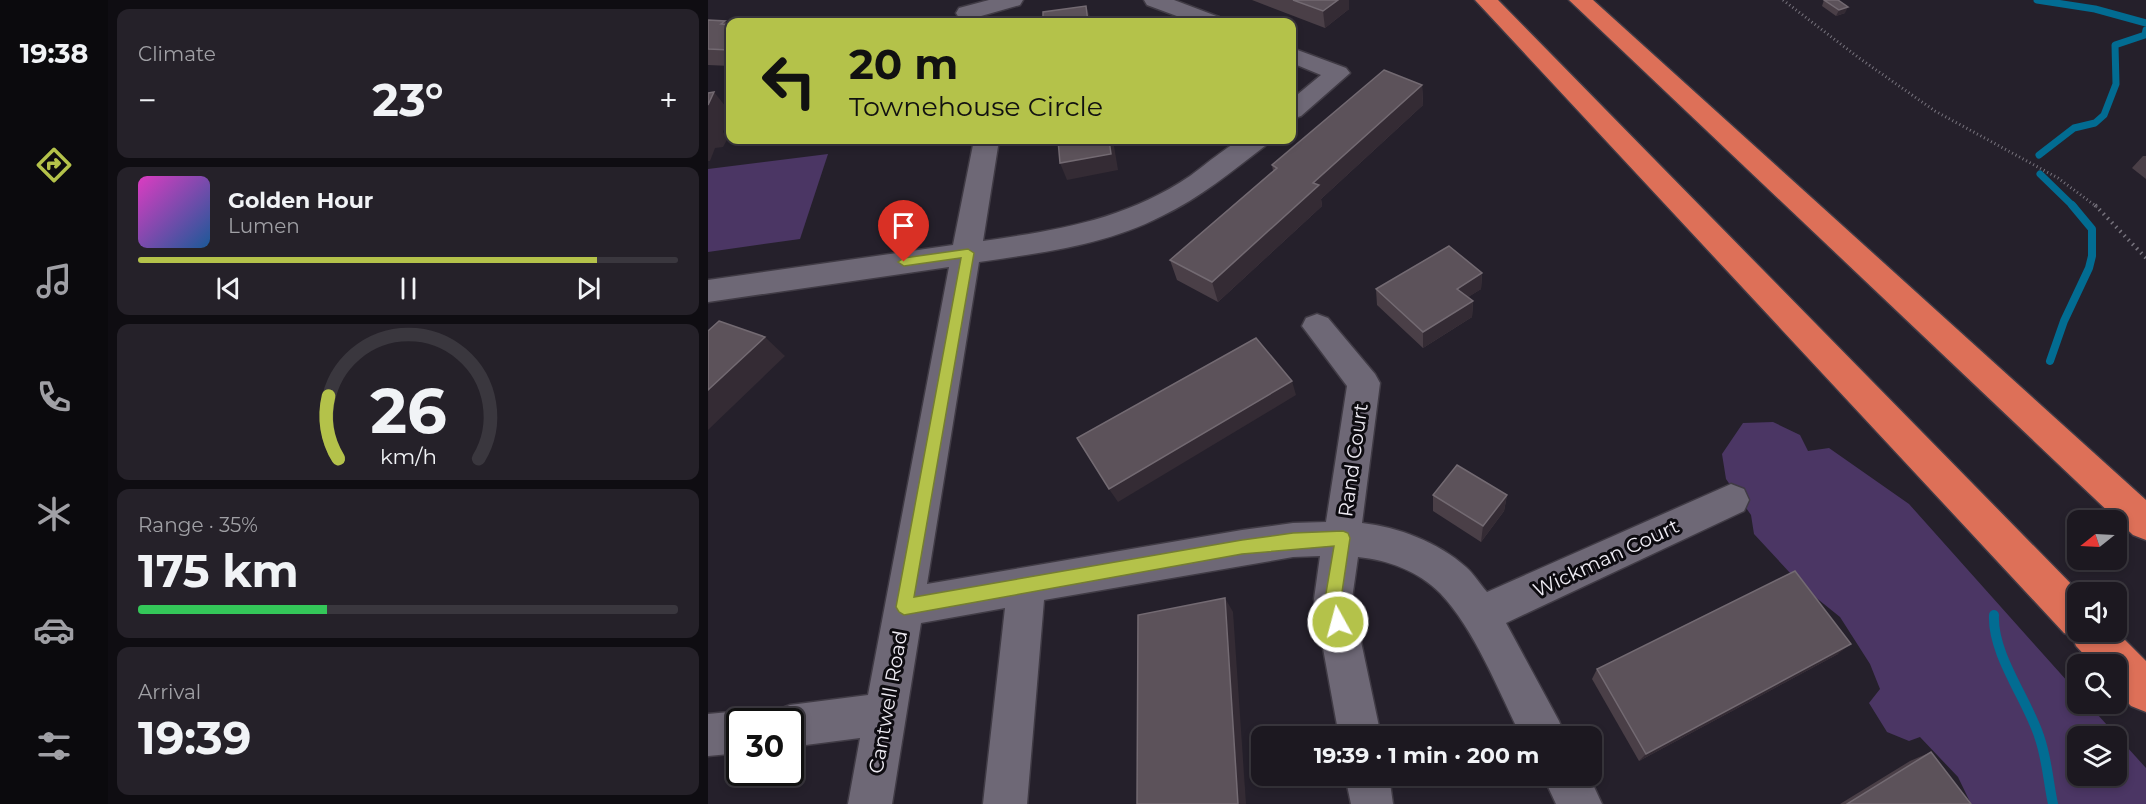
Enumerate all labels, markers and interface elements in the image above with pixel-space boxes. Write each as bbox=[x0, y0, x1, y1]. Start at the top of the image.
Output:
text: 19:38 bbox=[20, 37, 88, 70]
text: 20 m bbox=[849, 38, 958, 90]
text: Climate bbox=[138, 42, 216, 66]
icon: left bbox=[750, 42, 828, 120]
text: 23° bbox=[372, 72, 444, 127]
text: − bbox=[138, 80, 157, 120]
text: + bbox=[659, 80, 678, 120]
text: Townehouse Circle bbox=[849, 90, 1103, 123]
icon: directions bbox=[33, 144, 75, 186]
text: Golden Hour bbox=[228, 187, 373, 214]
pin bbox=[878, 200, 929, 262]
icon: arrive bbox=[887, 209, 920, 242]
text: Lumen bbox=[228, 214, 300, 238]
icon: music bbox=[33, 260, 75, 302]
icon: previous bbox=[212, 272, 245, 305]
icon: pause bbox=[392, 272, 425, 305]
icon: next bbox=[572, 272, 605, 305]
text: 26 bbox=[370, 373, 446, 449]
icon: phone bbox=[33, 376, 75, 418]
street label: Rand Court bbox=[1333, 402, 1373, 518]
text: km/h bbox=[379, 443, 437, 469]
icon: climate bbox=[33, 493, 75, 535]
north arrow bbox=[2067, 510, 2127, 570]
map controls bbox=[2067, 510, 2127, 786]
text: Range · 35% bbox=[138, 513, 258, 537]
street label: Wickman Court bbox=[1529, 514, 1683, 602]
text: 175 km bbox=[138, 543, 299, 598]
button: sound bbox=[2067, 582, 2127, 642]
position arrow bbox=[1306, 590, 1370, 654]
icon: car bbox=[33, 609, 75, 651]
street label: Cantwell Road bbox=[864, 629, 912, 775]
button: search bbox=[2067, 654, 2127, 714]
text: Arrival bbox=[138, 680, 201, 704]
speed limit sign: 30 bbox=[726, 708, 804, 786]
text: 19:39 bbox=[138, 710, 251, 765]
icon: filters bbox=[33, 725, 75, 767]
button: layers bbox=[2067, 726, 2127, 786]
text: 19:39 · 1 min · 200 m bbox=[1314, 742, 1539, 769]

